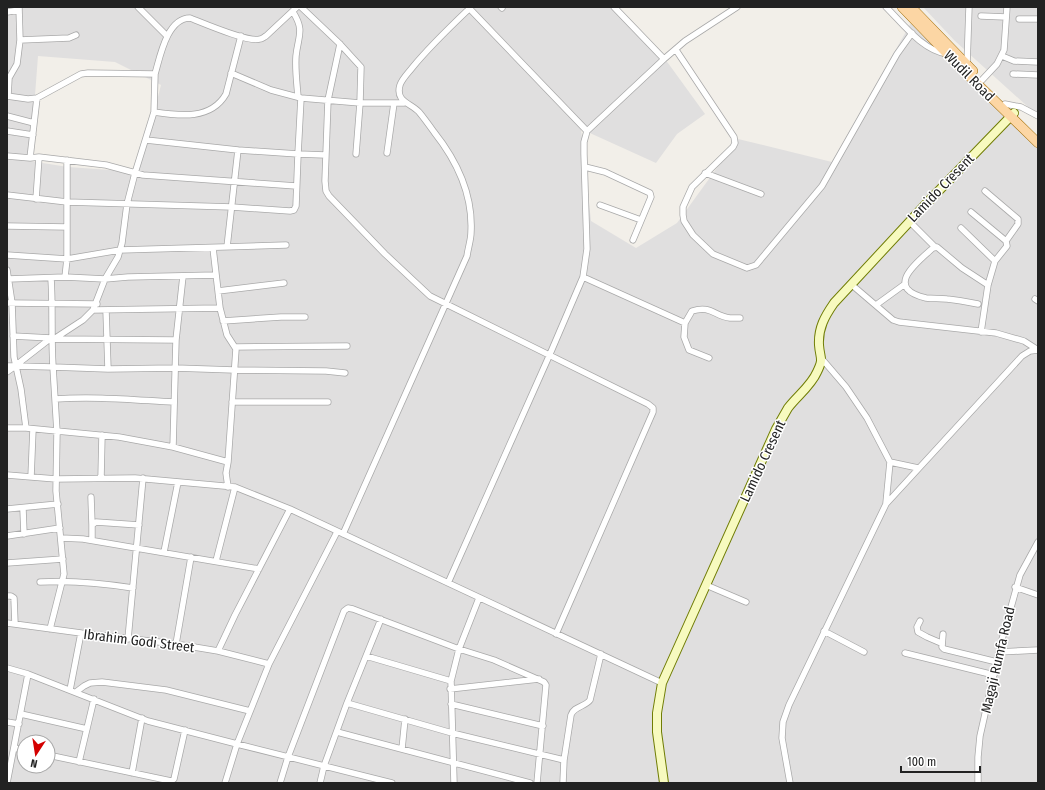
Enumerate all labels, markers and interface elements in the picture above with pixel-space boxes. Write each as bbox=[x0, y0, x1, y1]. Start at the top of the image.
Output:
street label: Wudil Road bbox=[940, 47, 998, 105]
street label: Lamido Cresent bbox=[904, 150, 978, 226]
street label: Lamido Cresent bbox=[737, 417, 790, 505]
street label: Magaji Rumfa Road bbox=[977, 605, 1019, 715]
street label: Ibrahim Godi Street bbox=[83, 626, 196, 656]
north arrow bbox=[16, 734, 56, 774]
scale bar bbox=[901, 748, 980, 774]
text: 100 m bbox=[907, 755, 936, 769]
text: N bbox=[29, 756, 39, 770]

